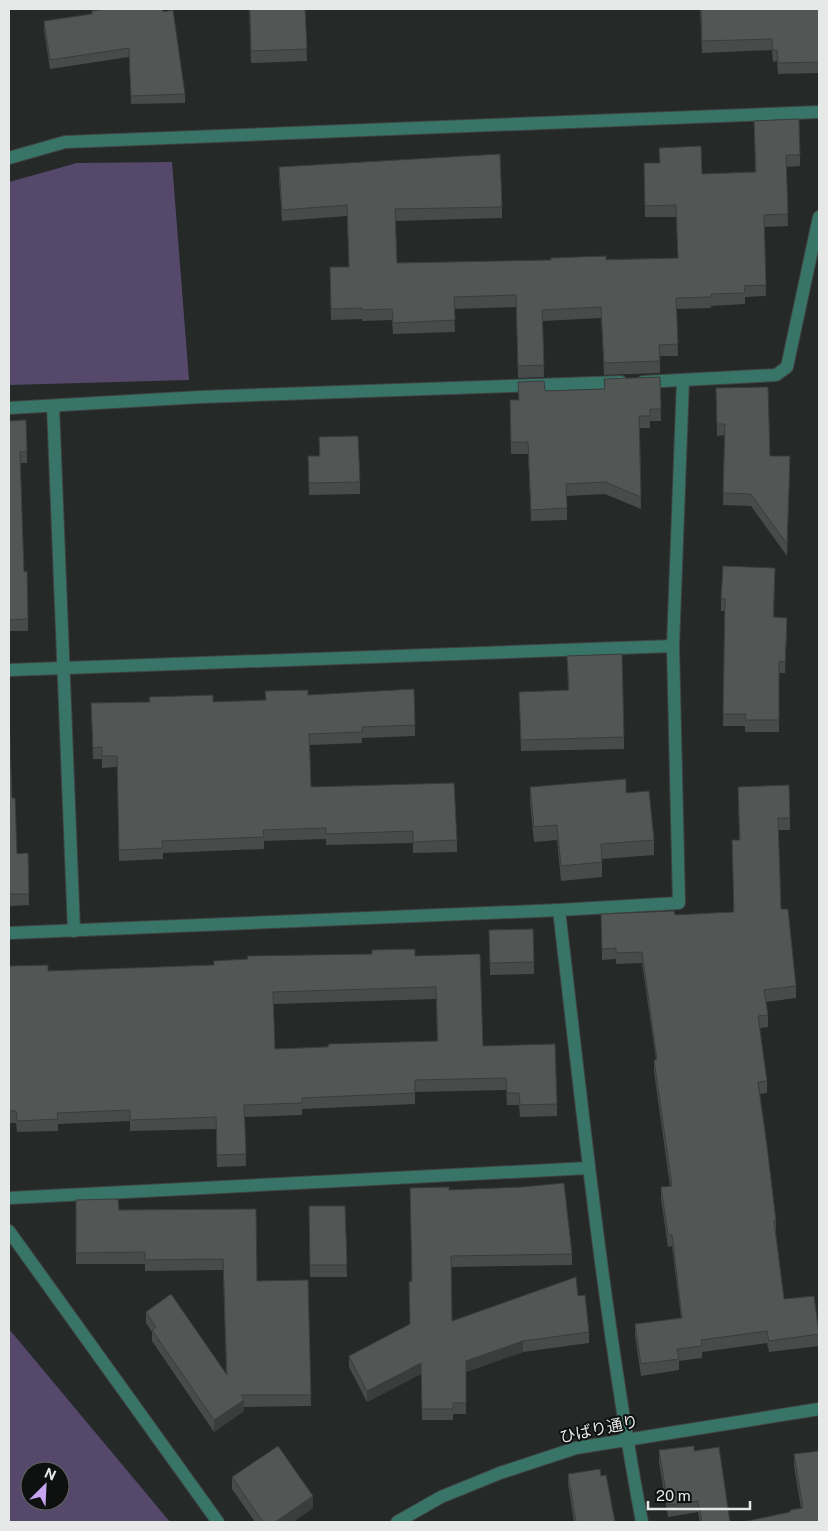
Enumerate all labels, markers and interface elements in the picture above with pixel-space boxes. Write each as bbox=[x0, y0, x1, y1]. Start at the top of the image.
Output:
street label: ひばり通り bbox=[558, 1411, 640, 1447]
north arrow bbox=[20, 1461, 70, 1511]
text: N bbox=[42, 1465, 59, 1484]
scale bar bbox=[648, 1478, 750, 1510]
text: 20 m bbox=[656, 1487, 691, 1504]

